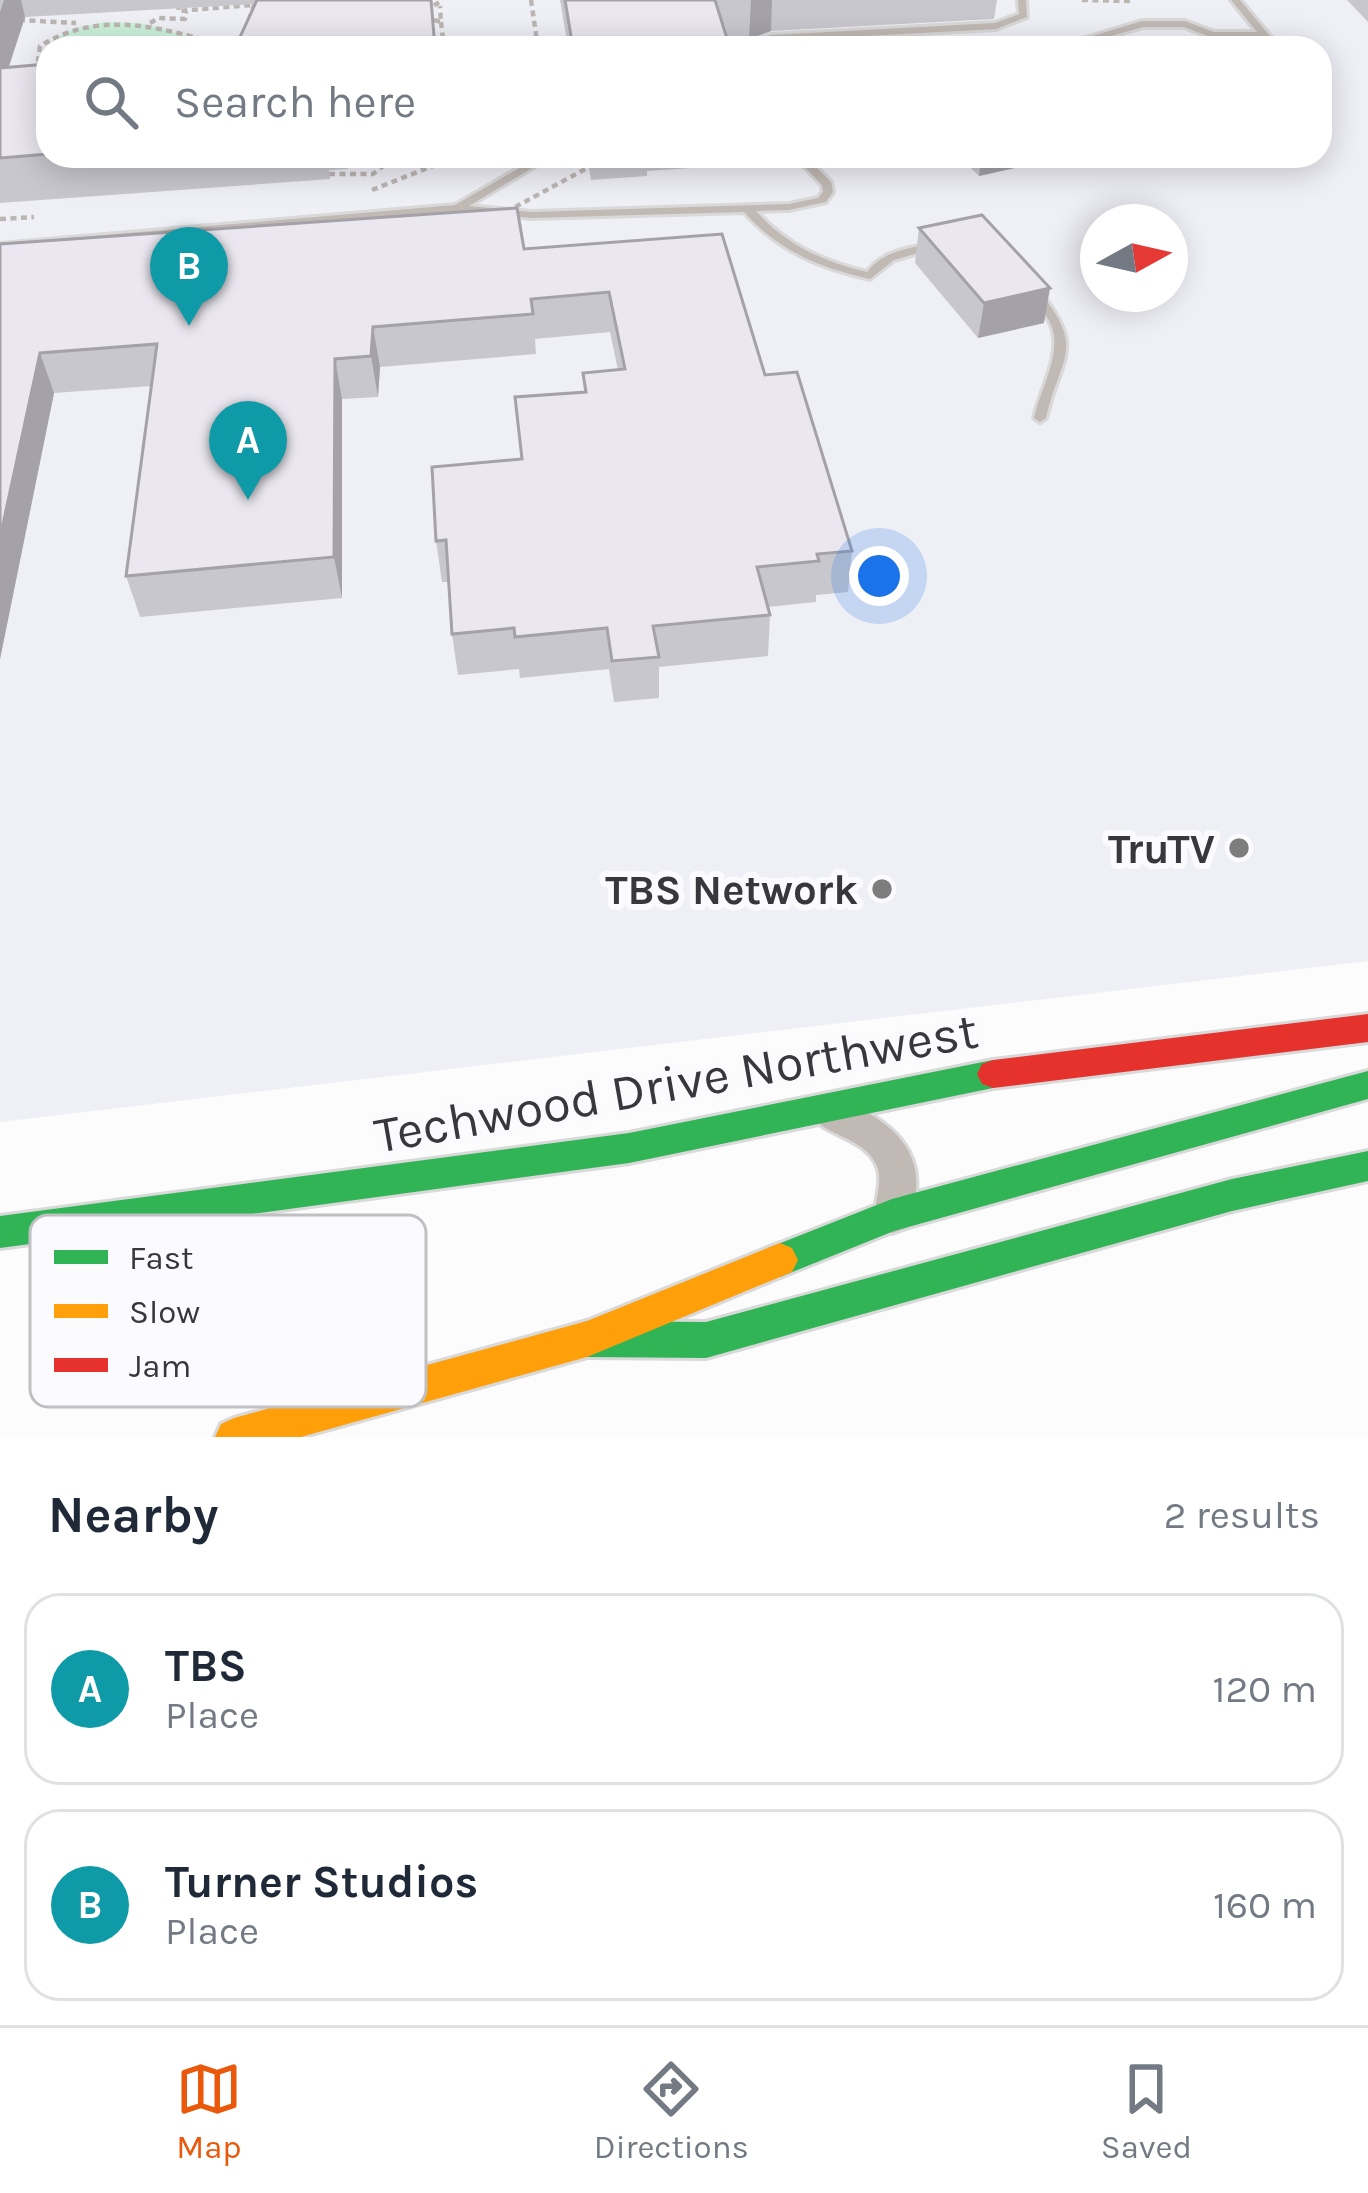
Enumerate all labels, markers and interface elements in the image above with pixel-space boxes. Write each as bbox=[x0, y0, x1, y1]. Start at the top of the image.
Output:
search box bbox=[36, 36, 1332, 168]
icon: search bbox=[78, 69, 144, 135]
text: Search here bbox=[174, 76, 416, 128]
north arrow bbox=[1080, 204, 1188, 312]
pin: B bbox=[150, 227, 228, 326]
pin: A bbox=[209, 401, 287, 500]
your location bbox=[849, 546, 909, 606]
place label: TruTV bbox=[1108, 824, 1215, 874]
marker: TruTV bbox=[1226, 835, 1252, 861]
place label: TBS Network bbox=[605, 865, 858, 915]
marker: TBS Network bbox=[869, 876, 895, 902]
street label: Techwood Drive Northwest bbox=[370, 1000, 982, 1166]
legend bbox=[30, 1215, 426, 1407]
text: Fast bbox=[129, 1239, 193, 1277]
text: Slow bbox=[129, 1293, 200, 1331]
text: Jam bbox=[129, 1347, 191, 1385]
text: Nearby bbox=[48, 1485, 218, 1545]
text: 2 results bbox=[1164, 1492, 1320, 1538]
text: TBS bbox=[165, 1640, 247, 1692]
text: A bbox=[78, 1666, 102, 1712]
text: 120 m bbox=[1213, 1666, 1317, 1712]
text: Place bbox=[165, 1692, 259, 1738]
text: Turner Studios bbox=[165, 1856, 478, 1908]
text: B bbox=[77, 1882, 103, 1928]
text: 160 m bbox=[1213, 1882, 1317, 1928]
text: Place bbox=[165, 1908, 259, 1954]
tab: Map bbox=[176, 2056, 242, 2166]
tab: Directions bbox=[594, 2056, 749, 2166]
tab: Saved bbox=[1101, 2056, 1192, 2166]

